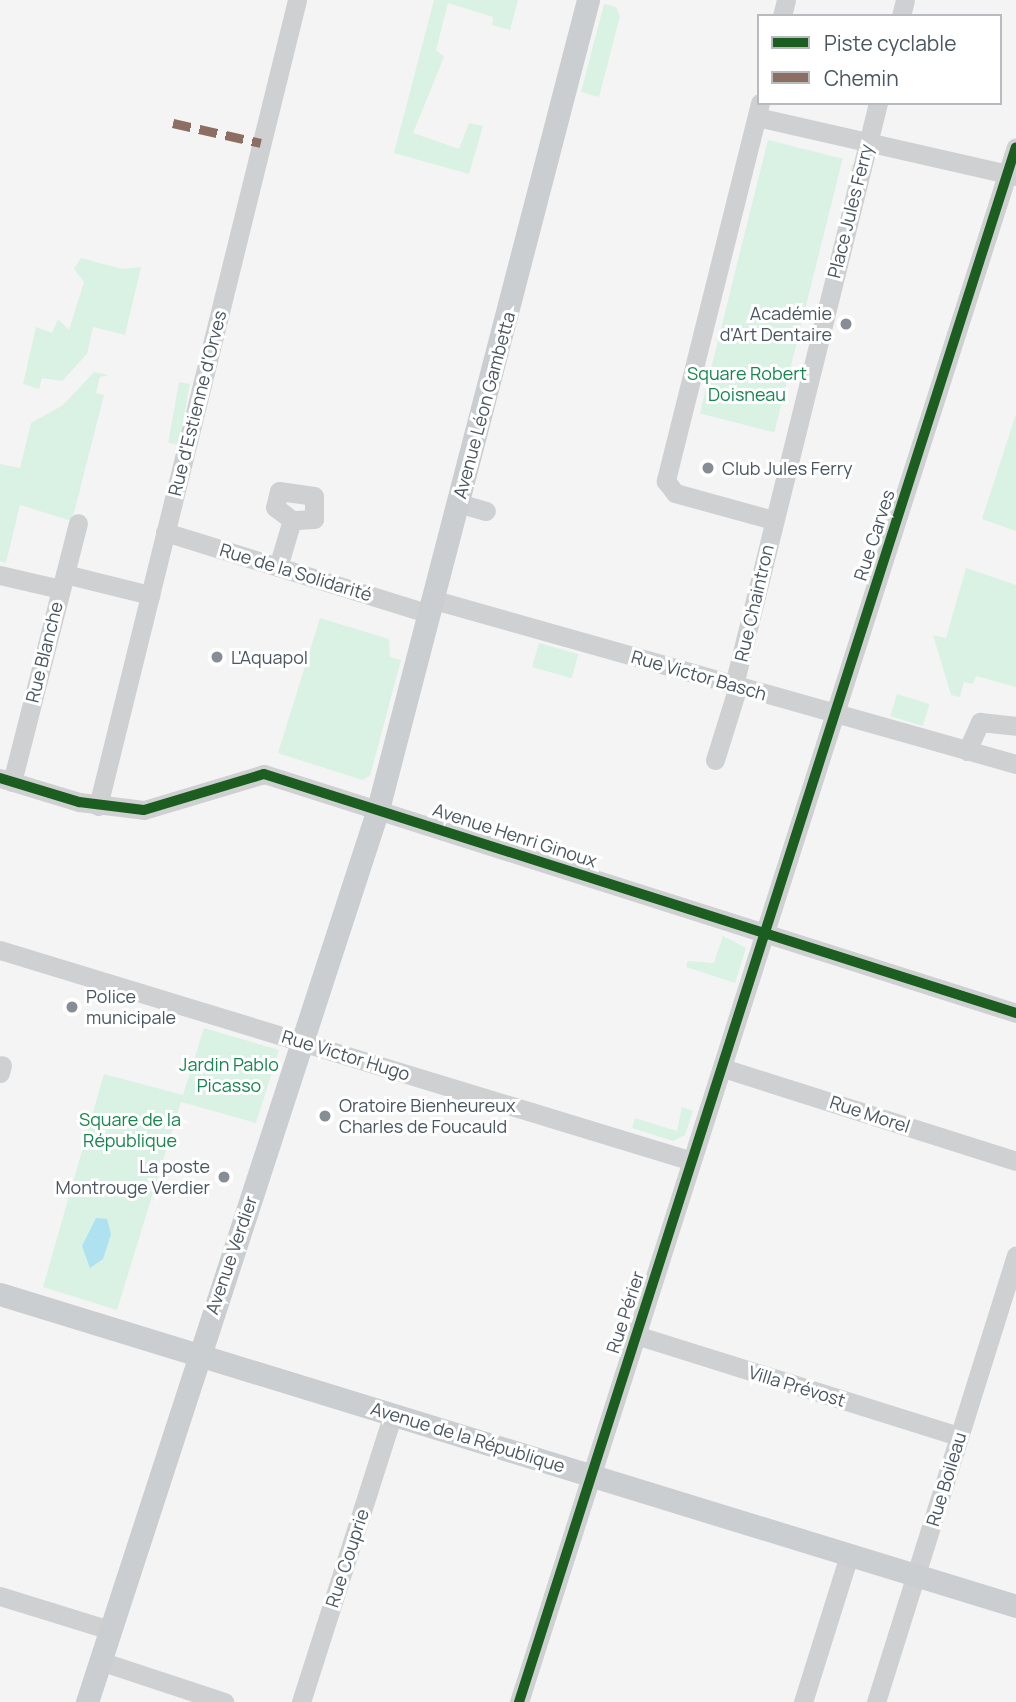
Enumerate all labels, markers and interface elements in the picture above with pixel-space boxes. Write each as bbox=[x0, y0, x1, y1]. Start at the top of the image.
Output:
legend bbox=[757, 14, 1002, 105]
text: Piste cyclable bbox=[824, 29, 956, 57]
text: Chemin bbox=[824, 64, 899, 92]
street label: Place Jules Ferry bbox=[823, 142, 877, 280]
place label: Académie d'Art Dentaire bbox=[720, 303, 832, 346]
street label: Rue d'Estienne d'Orves bbox=[164, 308, 230, 498]
street label: Avenue Léon Gambetta bbox=[449, 309, 519, 501]
marker: Académie d'Art Dentaire bbox=[838, 316, 854, 332]
park label: Square Robert Doisneau bbox=[687, 363, 807, 406]
place label: Club Jules Ferry bbox=[722, 457, 853, 479]
marker: Club Jules Ferry bbox=[700, 460, 716, 476]
street label: Rue Carves bbox=[849, 487, 899, 583]
street label: Rue de la Solidarité bbox=[217, 539, 375, 605]
street label: Rue Chaintron bbox=[730, 542, 778, 664]
street label: Rue Blanche bbox=[21, 599, 67, 705]
street label: Rue Victor Basch bbox=[629, 645, 769, 705]
place label: L'Aquapol bbox=[231, 646, 308, 668]
marker: L'Aquapol bbox=[209, 649, 225, 665]
street label: Avenue Henri Ginoux bbox=[430, 798, 600, 872]
place label: Police municipale bbox=[86, 986, 176, 1028]
marker: Police municipale bbox=[64, 999, 80, 1015]
street label: Rue Victor Hugo bbox=[279, 1025, 413, 1085]
park label: Jardin Pablo Picasso bbox=[179, 1054, 279, 1096]
street label: Rue Morel bbox=[827, 1091, 913, 1137]
place label: Oratoire Bienheureux Charles de Foucauld bbox=[339, 1095, 515, 1138]
marker: Oratoire Bienheureux Charles de Foucauld bbox=[317, 1108, 333, 1124]
park label: Square de la République bbox=[79, 1109, 181, 1152]
place label: La poste Montrouge Verdier bbox=[55, 1156, 210, 1198]
marker: La poste Montrouge Verdier bbox=[216, 1169, 232, 1185]
street label: Avenue Verdier bbox=[201, 1193, 261, 1317]
street label: Rue Périer bbox=[602, 1268, 648, 1356]
street label: Villa Prévost bbox=[746, 1361, 848, 1411]
street label: Avenue de la République bbox=[368, 1397, 568, 1477]
street label: Rue Boileau bbox=[921, 1429, 971, 1529]
street label: Rue Couprie bbox=[321, 1506, 373, 1610]

